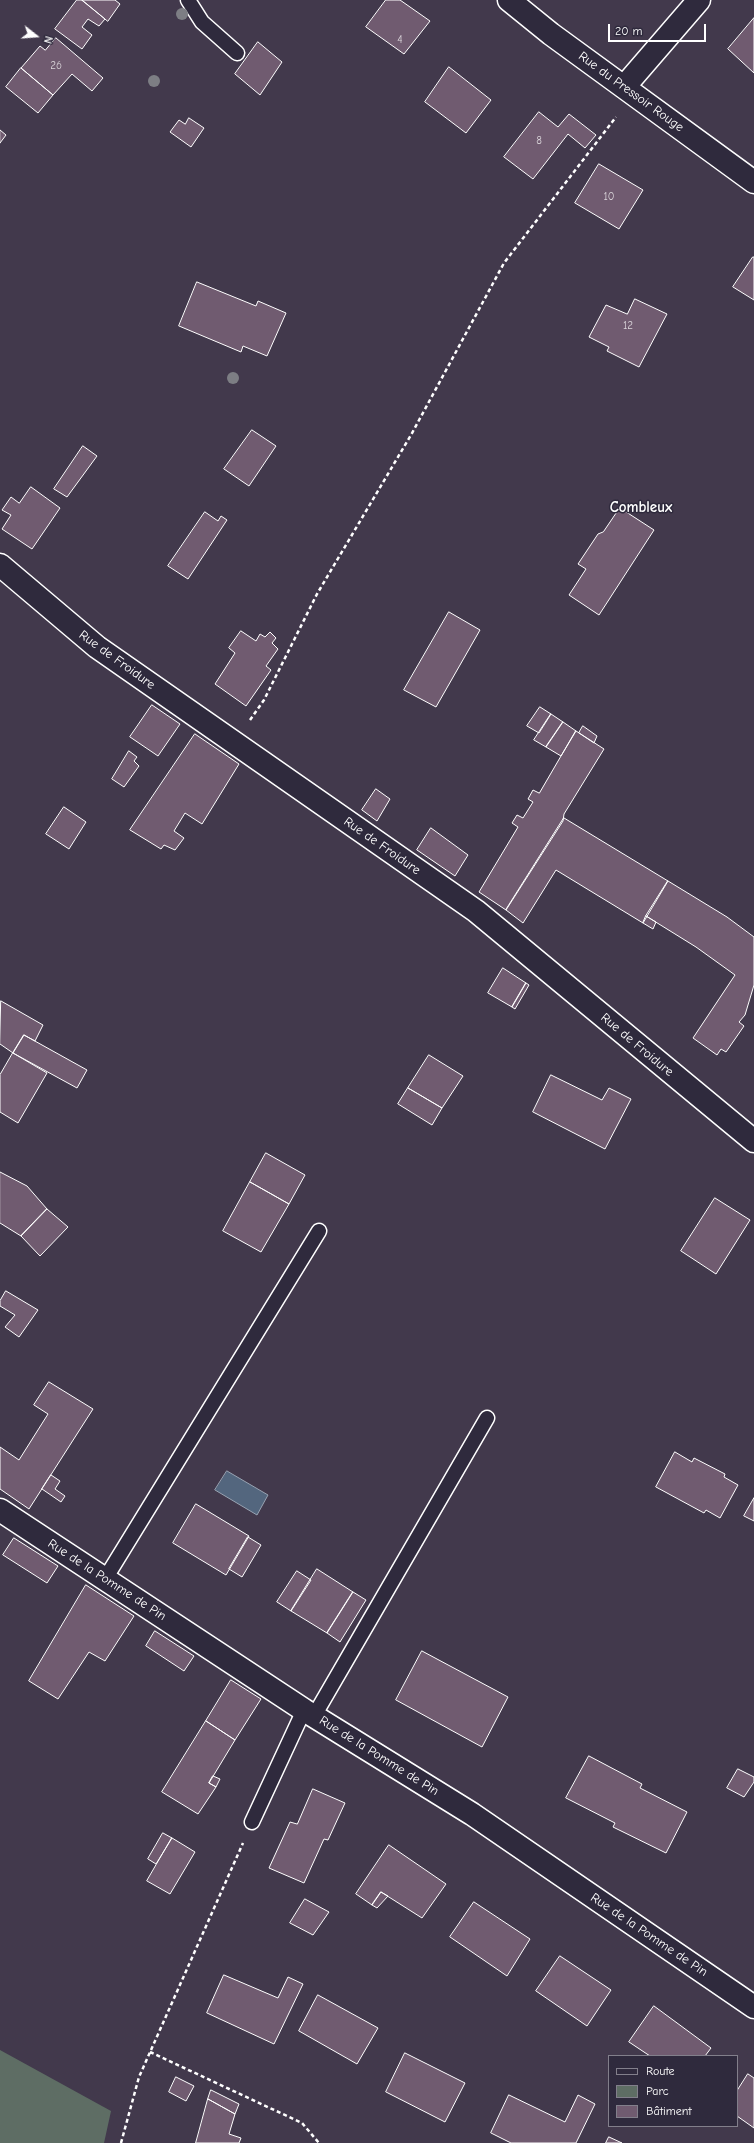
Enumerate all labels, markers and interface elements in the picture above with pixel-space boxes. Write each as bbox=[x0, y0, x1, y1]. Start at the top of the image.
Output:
north arrow bbox=[16, 16, 56, 56]
scale bar bbox=[610, 16, 708, 42]
text: 20 m bbox=[615, 24, 643, 38]
house number: 4 bbox=[397, 33, 403, 47]
text: N bbox=[41, 34, 55, 45]
street label: Rue du Pressoir Rouge bbox=[575, 49, 687, 135]
house number: 26 bbox=[50, 59, 62, 73]
house number: 8 bbox=[536, 134, 542, 148]
house number: 10 bbox=[603, 190, 615, 204]
house number: 12 bbox=[623, 319, 633, 333]
district label: Combleux bbox=[610, 499, 672, 517]
street label: Rue de Froidure bbox=[76, 627, 158, 693]
street label: Rue de Froidure bbox=[341, 814, 423, 878]
street label: Rue de Froidure bbox=[597, 1010, 677, 1080]
street label: Rue de la Pomme de Pin bbox=[45, 1536, 169, 1624]
street label: Rue de la Pomme de Pin bbox=[316, 1713, 442, 1799]
street label: Rue de la Pomme de Pin bbox=[587, 1890, 711, 1980]
legend bbox=[608, 2055, 738, 2127]
text: Route bbox=[646, 2064, 675, 2078]
text: Parc bbox=[646, 2084, 669, 2098]
text: Bâtiment bbox=[646, 2104, 692, 2118]

